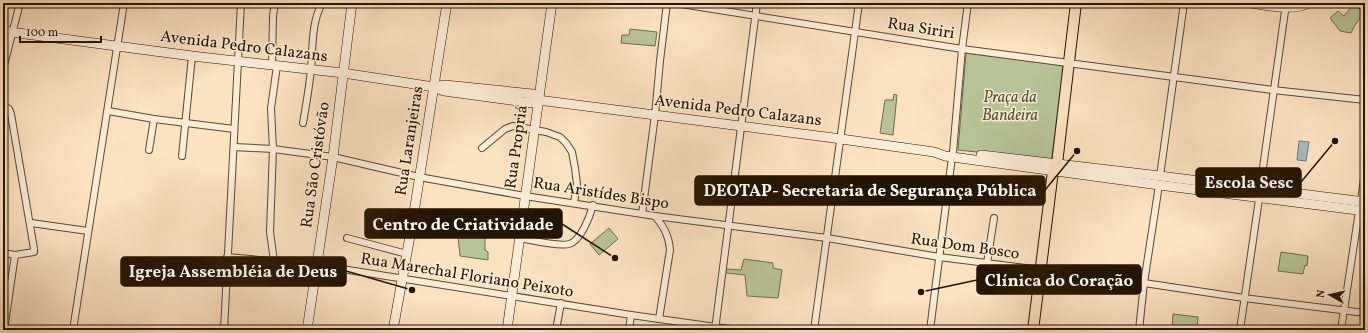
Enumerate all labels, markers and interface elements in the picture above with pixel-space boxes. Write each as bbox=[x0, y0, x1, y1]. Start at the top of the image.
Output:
street label: Rua Siriri bbox=[886, 13, 956, 45]
scale bar bbox=[20, 18, 101, 44]
text: 100 m bbox=[26, 25, 59, 41]
street label: Avenida Pedro Calazans bbox=[159, 26, 329, 68]
street label: Rua Laranjeiras bbox=[390, 84, 430, 197]
park label: Praça da Bandeira bbox=[982, 87, 1038, 127]
street label: Avenida Pedro Calazans bbox=[653, 90, 823, 132]
street label: Rua São Cristóvão bbox=[296, 100, 336, 230]
street label: Rua Propriá bbox=[500, 104, 534, 190]
callout: Escola Sesc bbox=[1196, 168, 1301, 197]
street label: Rua Aristídes Bispo bbox=[532, 172, 670, 216]
text: Escola Sesc bbox=[1205, 172, 1293, 195]
callout: DEOTAP- Secretaria de Segurança Pública bbox=[695, 176, 1045, 205]
text: DEOTAP- Secretaria de Segurança Pública bbox=[704, 180, 1036, 203]
callout: Centro de Criatividade bbox=[365, 209, 562, 238]
text: Centro de Criatividade bbox=[372, 214, 554, 237]
street label: Rua Dom Bosco bbox=[909, 228, 1021, 266]
street label: Rua Marechal Floriano Peixoto bbox=[359, 248, 575, 304]
callout: Igreja Assembléia de Deus bbox=[121, 257, 346, 286]
text: Igreja Assembléia de Deus bbox=[129, 261, 337, 284]
callout: Clínica do Coração bbox=[977, 265, 1141, 294]
text: Clínica do Coração bbox=[985, 270, 1134, 293]
north arrow bbox=[1310, 275, 1350, 315]
text: N bbox=[1314, 289, 1330, 299]

